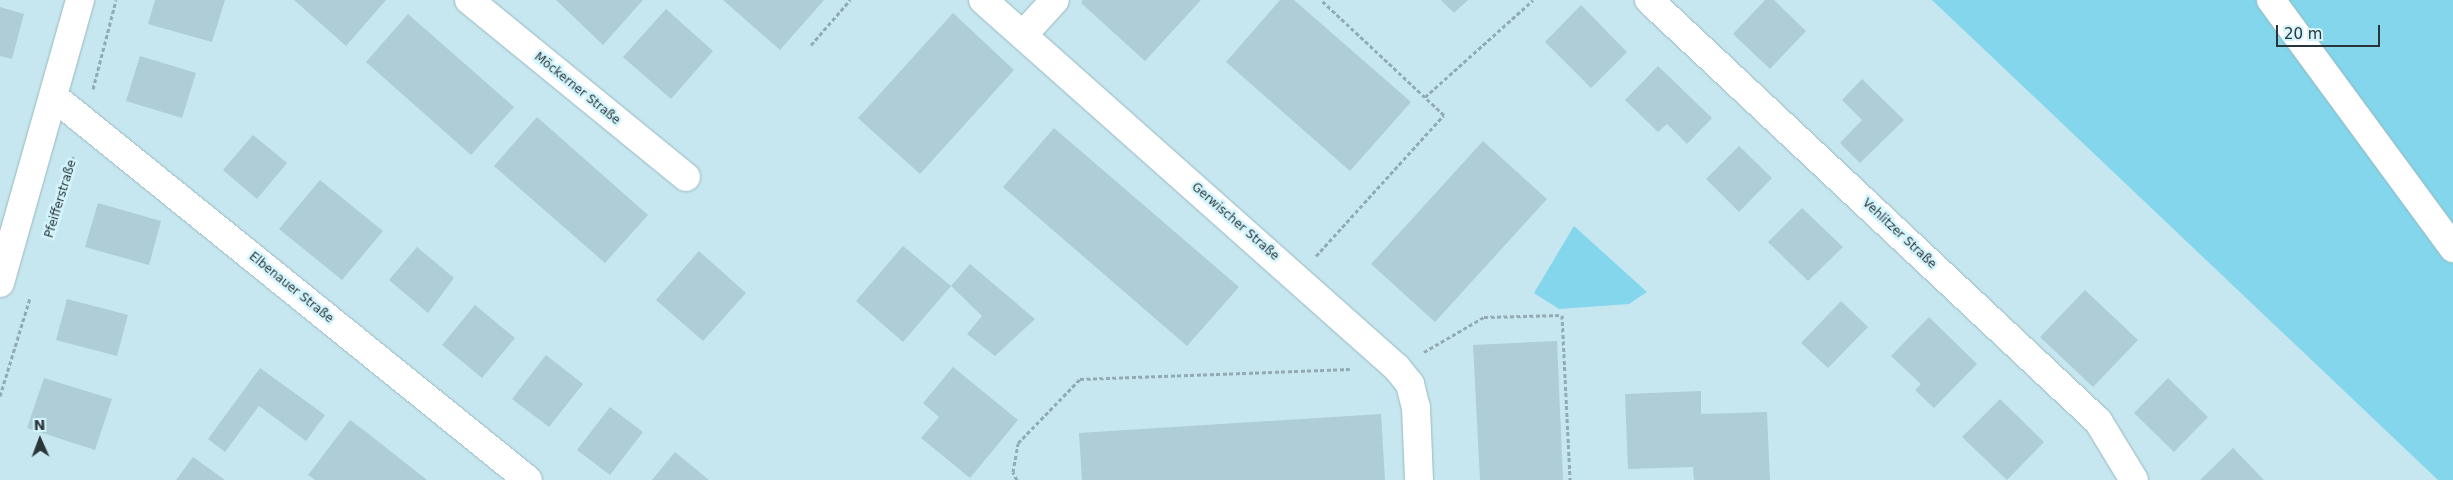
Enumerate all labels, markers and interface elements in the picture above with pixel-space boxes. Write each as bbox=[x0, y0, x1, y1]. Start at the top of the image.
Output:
scale bar bbox=[2278, 15, 2382, 47]
text: 20 m bbox=[2284, 25, 2322, 43]
street label: Möckerner Straße bbox=[531, 50, 623, 128]
street label: Pfeifferstraße bbox=[42, 158, 80, 240]
street label: Gerwischer Straße bbox=[1188, 180, 1282, 264]
street label: Vehlitzer Straße bbox=[1859, 196, 1939, 272]
street label: Elbenauer Straße bbox=[246, 250, 336, 326]
north arrow bbox=[15, 415, 65, 465]
text: N bbox=[33, 417, 46, 433]

